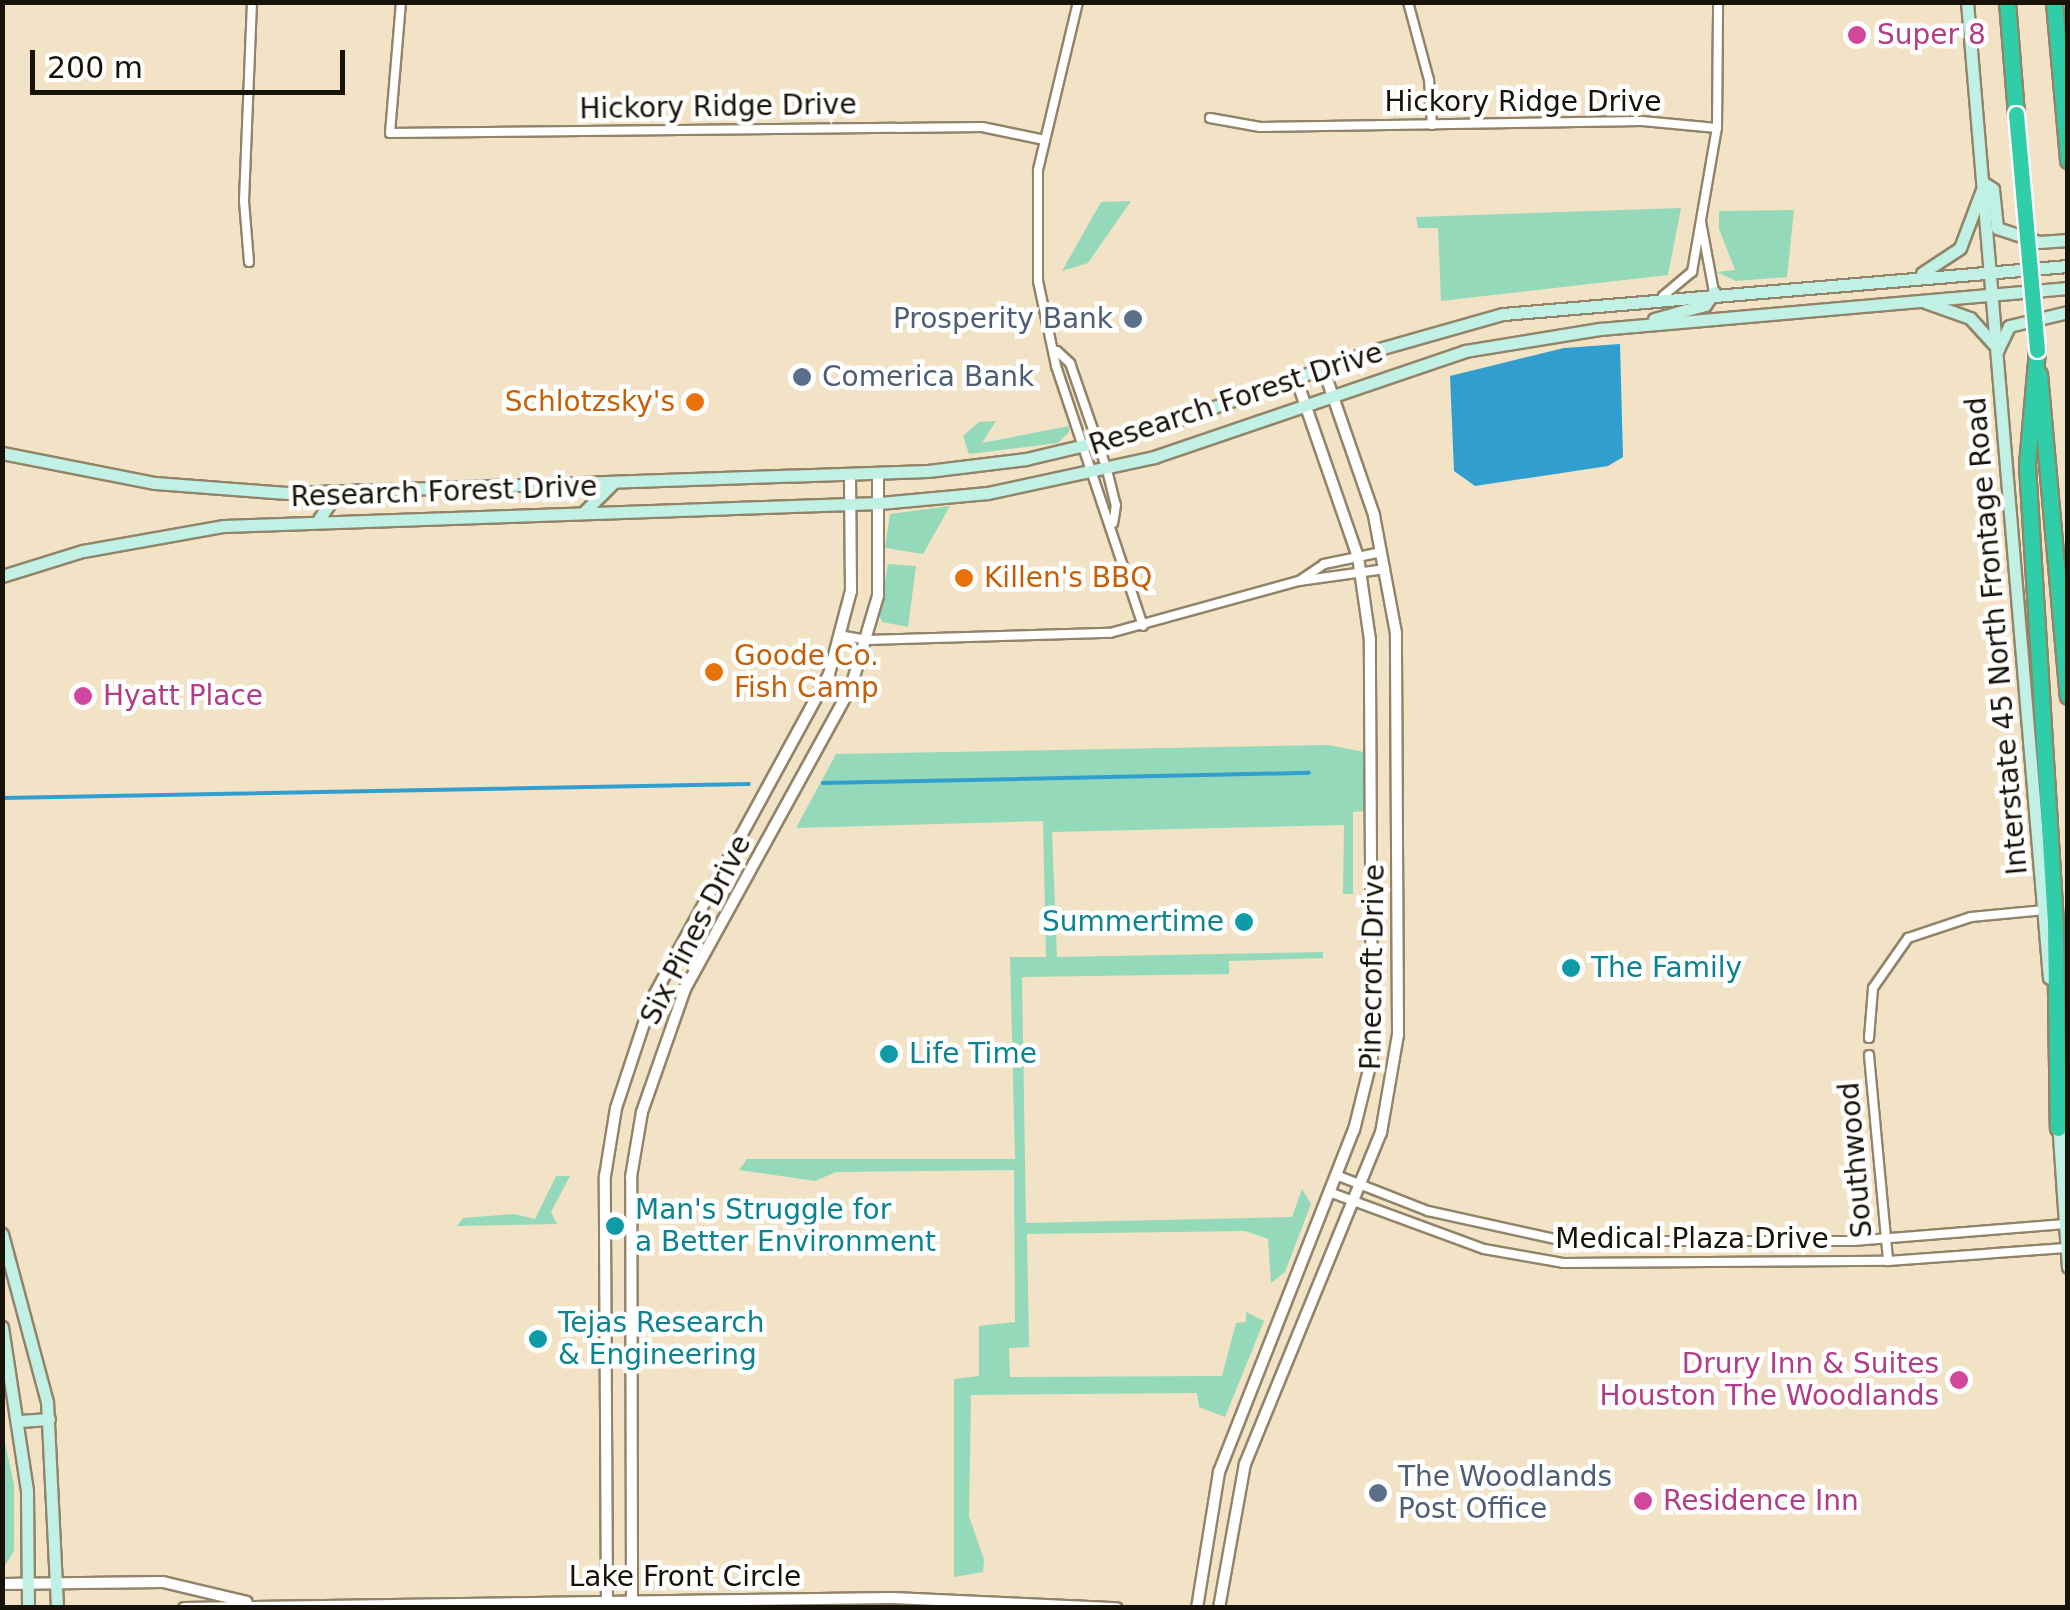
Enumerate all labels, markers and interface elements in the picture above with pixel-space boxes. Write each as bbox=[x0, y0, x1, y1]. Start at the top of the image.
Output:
place label: Super 8 bbox=[1877, 18, 1986, 52]
marker: Super 8 bbox=[1846, 24, 1868, 46]
scale bar bbox=[35, 30, 350, 92]
text: 200 m bbox=[47, 50, 143, 85]
street label: Hickory Ridge Drive bbox=[1384, 85, 1662, 119]
street label: Hickory Ridge Drive bbox=[579, 88, 857, 126]
place label: Prosperity Bank bbox=[893, 302, 1113, 336]
marker: Prosperity Bank bbox=[1122, 308, 1144, 330]
street label: Research Forest Drive bbox=[1085, 336, 1387, 462]
place label: Comerica Bank bbox=[822, 360, 1034, 394]
marker: Comerica Bank bbox=[791, 366, 813, 388]
place label: Schlotzsky's bbox=[505, 385, 675, 419]
marker: Schlotzsky's bbox=[684, 391, 706, 413]
street label: Interstate 45 North Frontage Road bbox=[1959, 396, 2035, 876]
street label: Research Forest Drive bbox=[290, 470, 598, 514]
place label: Killen's BBQ bbox=[984, 561, 1152, 595]
marker: Killen's BBQ bbox=[953, 567, 975, 589]
place label: Goode Co. Fish Camp bbox=[734, 639, 879, 705]
marker: Goode Co. Fish Camp bbox=[703, 661, 725, 683]
place label: Hyatt Place bbox=[103, 679, 263, 713]
marker: Hyatt Place bbox=[72, 685, 94, 707]
street label: Six Pines Drive bbox=[634, 830, 758, 1030]
street label: Pinecroft Drive bbox=[1354, 864, 1392, 1070]
place label: Summertime bbox=[1042, 905, 1224, 939]
marker: Summertime bbox=[1233, 911, 1255, 933]
place label: The Family bbox=[1591, 951, 1742, 985]
marker: The Family bbox=[1560, 957, 1582, 979]
place label: Life Time bbox=[909, 1037, 1037, 1071]
marker: Life Time bbox=[878, 1043, 900, 1065]
street label: Southwood bbox=[1832, 1081, 1880, 1239]
place label: Man's Struggle for a Better Environment bbox=[635, 1193, 936, 1259]
marker: Man's Struggle for a Better Environment bbox=[604, 1215, 626, 1237]
street label: Medical Plaza Drive bbox=[1555, 1222, 1829, 1256]
place label: Tejas Research & Engineering bbox=[558, 1306, 764, 1372]
marker: Tejas Research & Engineering bbox=[527, 1328, 549, 1350]
place label: Drury Inn & Suites Houston The Woodlands bbox=[1600, 1347, 1939, 1413]
marker: Drury Inn & Suites Houston The Woodlands bbox=[1948, 1369, 1970, 1391]
place label: The Woodlands Post Office bbox=[1398, 1460, 1612, 1526]
marker: The Woodlands Post Office bbox=[1367, 1482, 1389, 1504]
place label: Residence Inn bbox=[1663, 1484, 1859, 1518]
marker: Residence Inn bbox=[1632, 1490, 1654, 1512]
street label: Lake Front Circle bbox=[569, 1560, 801, 1594]

